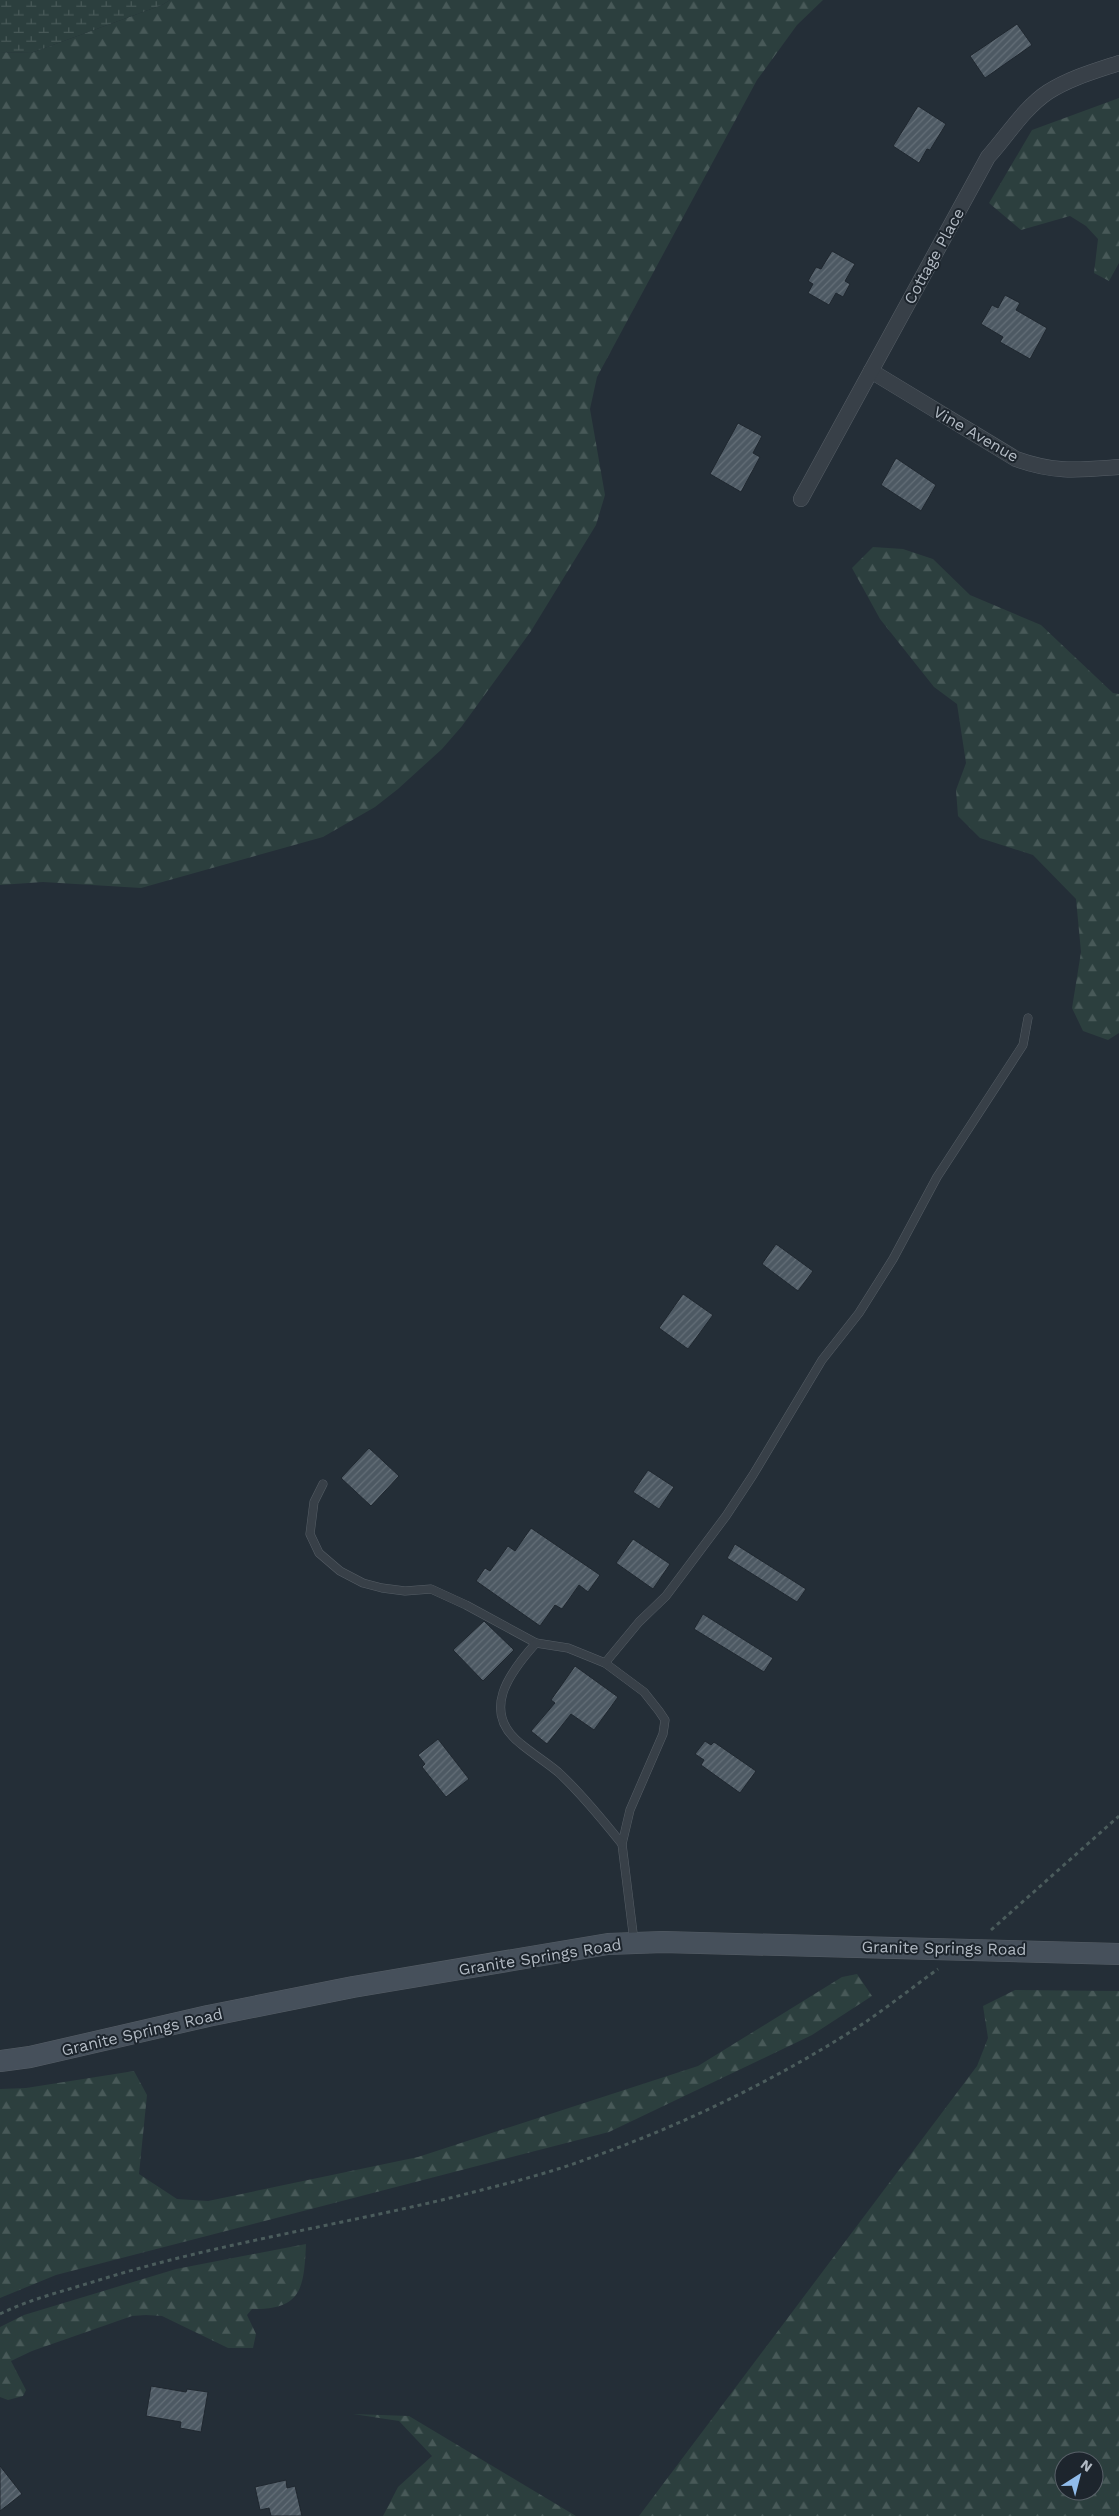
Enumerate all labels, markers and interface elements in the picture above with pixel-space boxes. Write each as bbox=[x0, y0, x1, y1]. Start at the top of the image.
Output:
street label: Cottage Place bbox=[900, 205, 968, 307]
street label: Vine Avenue bbox=[930, 402, 1022, 466]
street label: Granite Springs Road bbox=[457, 1935, 623, 1979]
street label: Granite Springs Road bbox=[861, 1937, 1027, 1959]
street label: Granite Springs Road bbox=[60, 2004, 224, 2060]
north arrow bbox=[1054, 2451, 1104, 2501]
text: N bbox=[1078, 2456, 1096, 2475]

